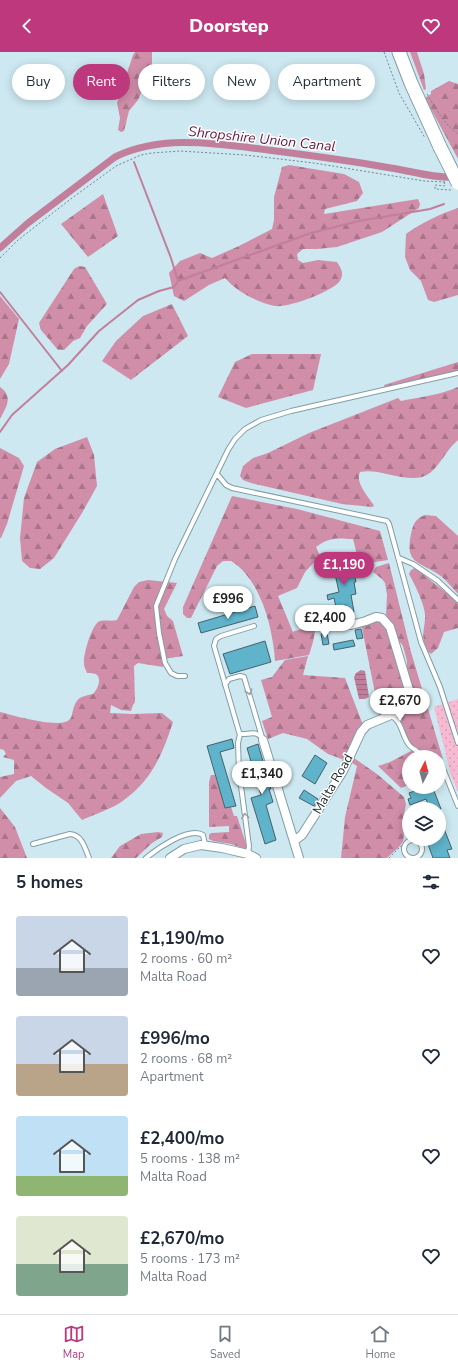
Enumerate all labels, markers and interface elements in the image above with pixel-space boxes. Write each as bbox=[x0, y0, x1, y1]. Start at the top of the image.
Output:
text: Doorstep bbox=[189, 14, 269, 38]
icon: back bbox=[16, 15, 38, 37]
icon: heart bbox=[420, 15, 442, 37]
chip: Buy bbox=[12, 64, 65, 100]
chip: Rent bbox=[73, 64, 130, 100]
chip: Filters bbox=[138, 64, 205, 100]
chip: New bbox=[213, 64, 270, 100]
chip: Apartment bbox=[278, 64, 375, 100]
water label: Shropshire Union Canal bbox=[187, 122, 337, 156]
pin: £1,190 bbox=[311, 552, 377, 586]
text: £1,190 bbox=[323, 556, 365, 574]
pin: £996 bbox=[204, 586, 252, 620]
text: £996 bbox=[212, 590, 244, 608]
pin: £2,400 bbox=[292, 605, 358, 639]
text: £2,400 bbox=[304, 609, 346, 627]
pin: £2,670 bbox=[367, 688, 433, 722]
one-way arrow bbox=[244, 689, 253, 696]
text: £2,670 bbox=[379, 692, 421, 710]
north arrow bbox=[402, 750, 446, 794]
map controls bbox=[402, 750, 446, 846]
street label: Malta Road bbox=[309, 751, 357, 817]
pin: £1,340 bbox=[229, 761, 295, 795]
text: £1,340 bbox=[241, 765, 283, 783]
button: layers bbox=[402, 802, 446, 846]
one-way arrow bbox=[241, 813, 250, 819]
text: 5 homes bbox=[16, 871, 83, 894]
icon: filters bbox=[420, 871, 442, 893]
text: £1,190/mo bbox=[140, 927, 224, 950]
icon: home bbox=[48, 932, 96, 980]
icon: heart bbox=[420, 945, 442, 967]
text: 2 rooms · 60 m² bbox=[140, 950, 232, 968]
text: Malta Road bbox=[140, 968, 207, 986]
text: £996/mo bbox=[140, 1027, 210, 1050]
icon: home bbox=[48, 1032, 96, 1080]
icon: heart bbox=[420, 1045, 442, 1067]
text: 2 rooms · 68 m² bbox=[140, 1050, 232, 1068]
text: Apartment bbox=[140, 1068, 203, 1086]
text: £2,400/mo bbox=[140, 1127, 224, 1150]
icon: home bbox=[48, 1132, 96, 1180]
icon: heart bbox=[420, 1145, 442, 1167]
text: 5 rooms · 138 m² bbox=[140, 1150, 240, 1168]
text: Malta Road bbox=[140, 1168, 207, 1186]
text: £2,670/mo bbox=[140, 1227, 224, 1250]
icon: home bbox=[48, 1232, 96, 1280]
icon: heart bbox=[420, 1245, 442, 1267]
text: 5 rooms · 173 m² bbox=[140, 1250, 240, 1268]
text: Malta Road bbox=[140, 1268, 207, 1286]
tab: Map bbox=[63, 1323, 85, 1362]
tab: Saved bbox=[210, 1323, 240, 1362]
tab: Home bbox=[366, 1323, 395, 1362]

